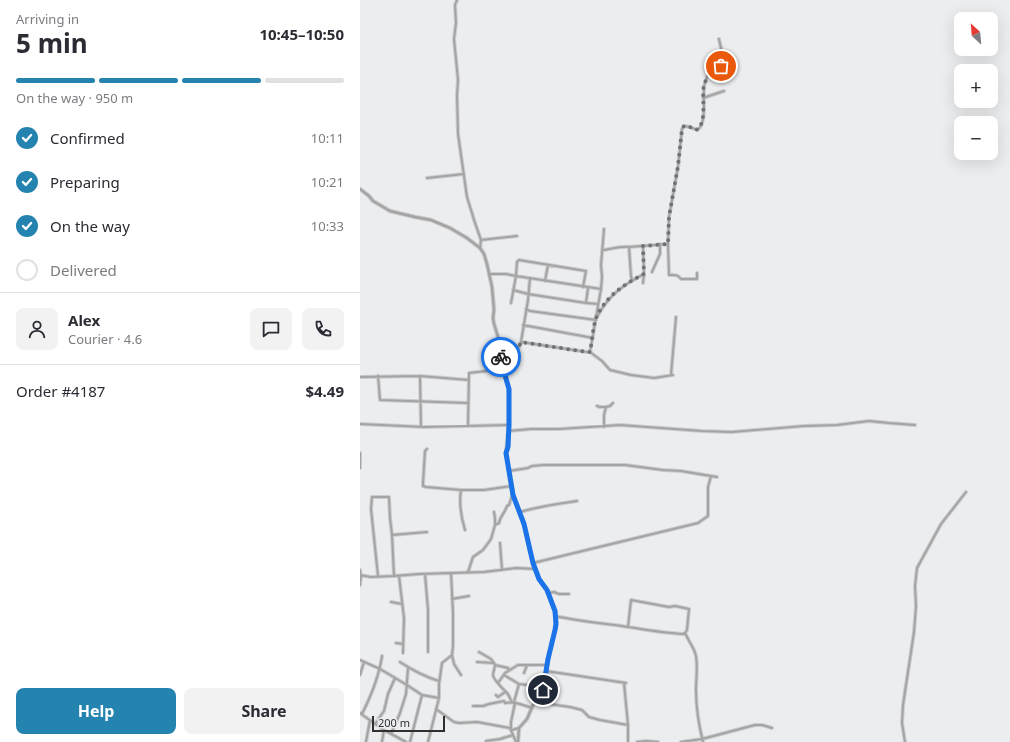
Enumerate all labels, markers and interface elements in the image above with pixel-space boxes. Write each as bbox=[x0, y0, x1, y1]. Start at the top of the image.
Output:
text: Arriving in bbox=[16, 10, 79, 28]
north arrow bbox=[954, 12, 998, 56]
map controls bbox=[954, 12, 998, 160]
text: 10:45–10:50 bbox=[259, 24, 344, 44]
text: 5 min bbox=[16, 25, 88, 61]
pin bbox=[704, 49, 738, 83]
icon: bag bbox=[710, 55, 732, 77]
button: + bbox=[954, 64, 998, 108]
text: On the way · 950 m bbox=[16, 89, 133, 107]
button: − bbox=[954, 116, 998, 160]
icon: check bbox=[16, 127, 38, 149]
text: Confirmed bbox=[50, 128, 125, 148]
text: 10:11 bbox=[311, 129, 344, 147]
icon: check bbox=[16, 171, 38, 193]
text: Preparing bbox=[50, 172, 120, 192]
text: 10:21 bbox=[311, 173, 344, 191]
icon: check bbox=[16, 215, 38, 237]
text: On the way bbox=[50, 216, 130, 236]
text: 10:33 bbox=[311, 217, 344, 235]
text: Delivered bbox=[50, 260, 117, 280]
button: person bbox=[16, 308, 58, 350]
button: chat bbox=[250, 308, 292, 350]
button: phone bbox=[302, 308, 344, 350]
text: Alex bbox=[68, 310, 100, 330]
text: Courier · 4.6 bbox=[68, 330, 142, 348]
courier bbox=[481, 337, 521, 377]
icon: bike bbox=[490, 346, 512, 368]
text: Order #4187 bbox=[16, 381, 105, 401]
text: $4.49 bbox=[305, 381, 344, 401]
pin bbox=[526, 673, 560, 707]
icon: home bbox=[532, 679, 554, 701]
button: Help bbox=[16, 688, 176, 734]
button: Share bbox=[184, 688, 344, 734]
scale bar bbox=[372, 714, 445, 733]
text: 200 m bbox=[378, 715, 410, 730]

